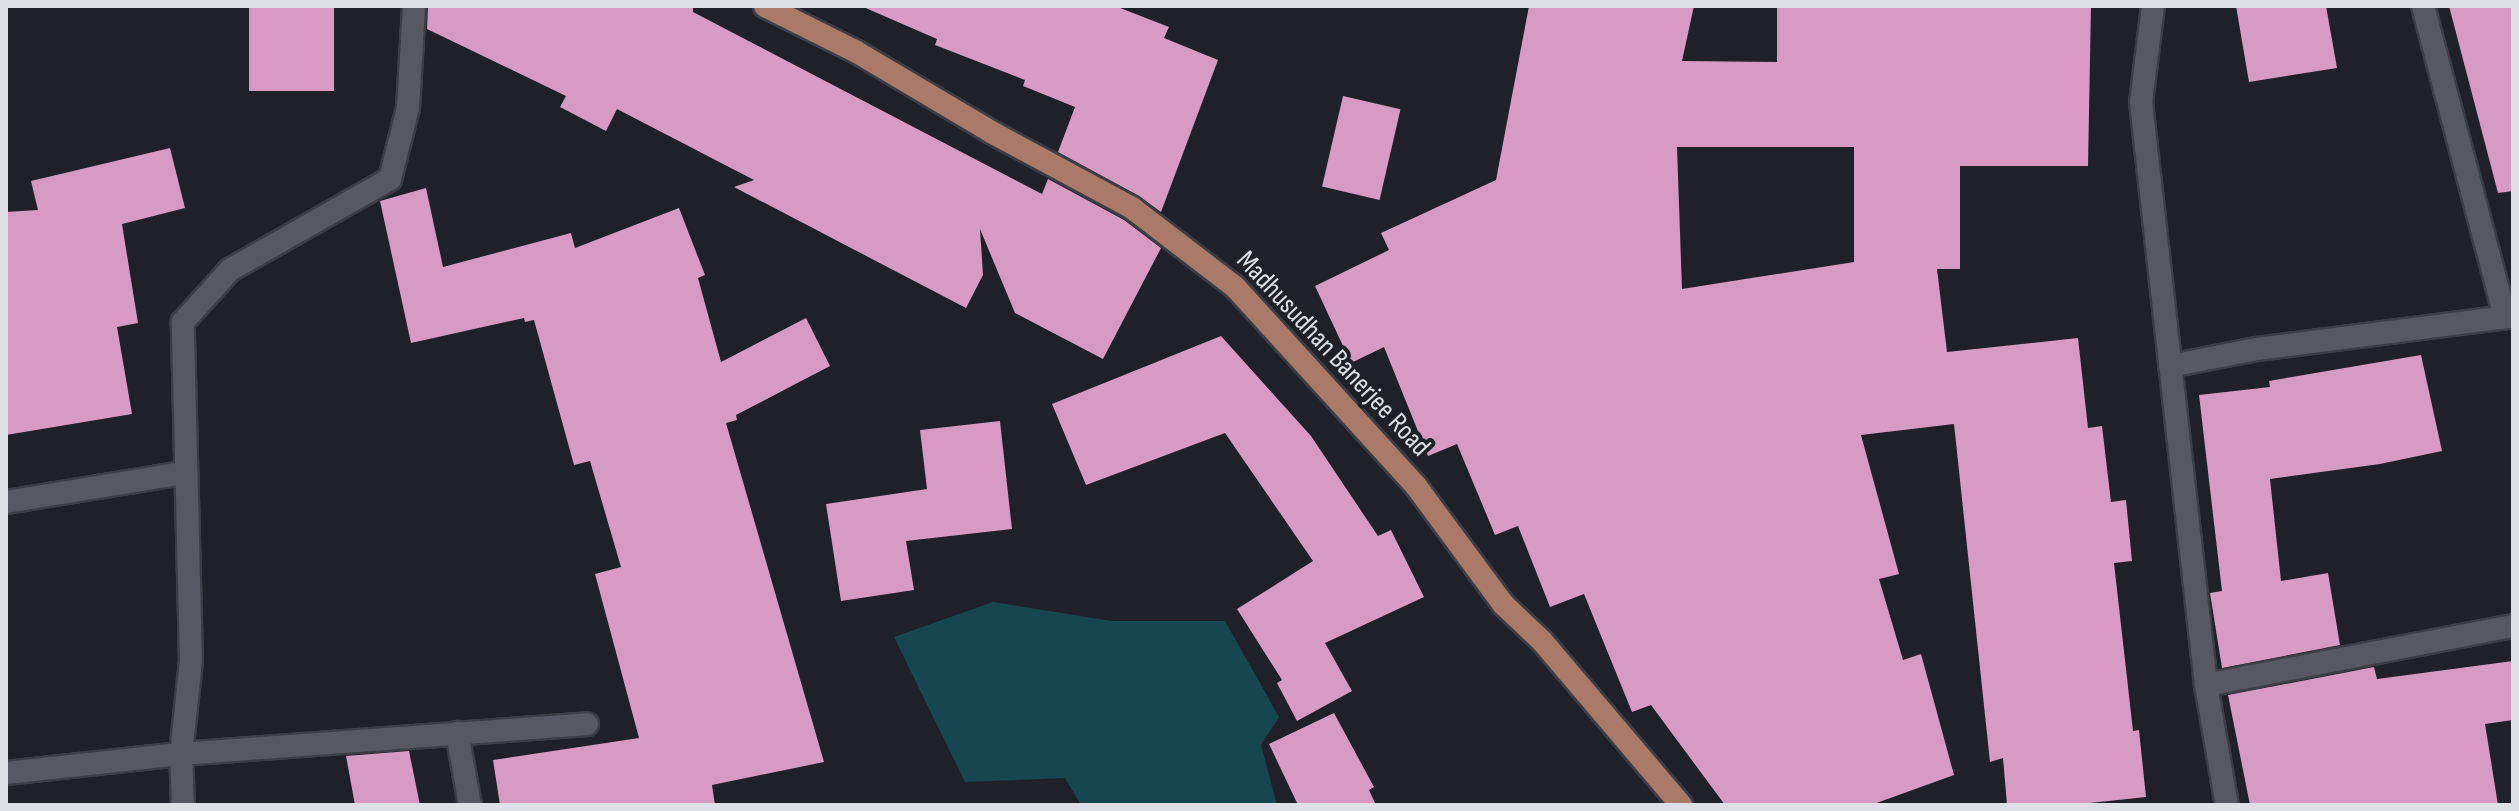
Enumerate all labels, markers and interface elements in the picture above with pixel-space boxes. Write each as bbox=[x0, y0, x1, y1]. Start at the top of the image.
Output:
street label: Madhusudhan Banerjee Road bbox=[1229, 244, 1437, 464]

